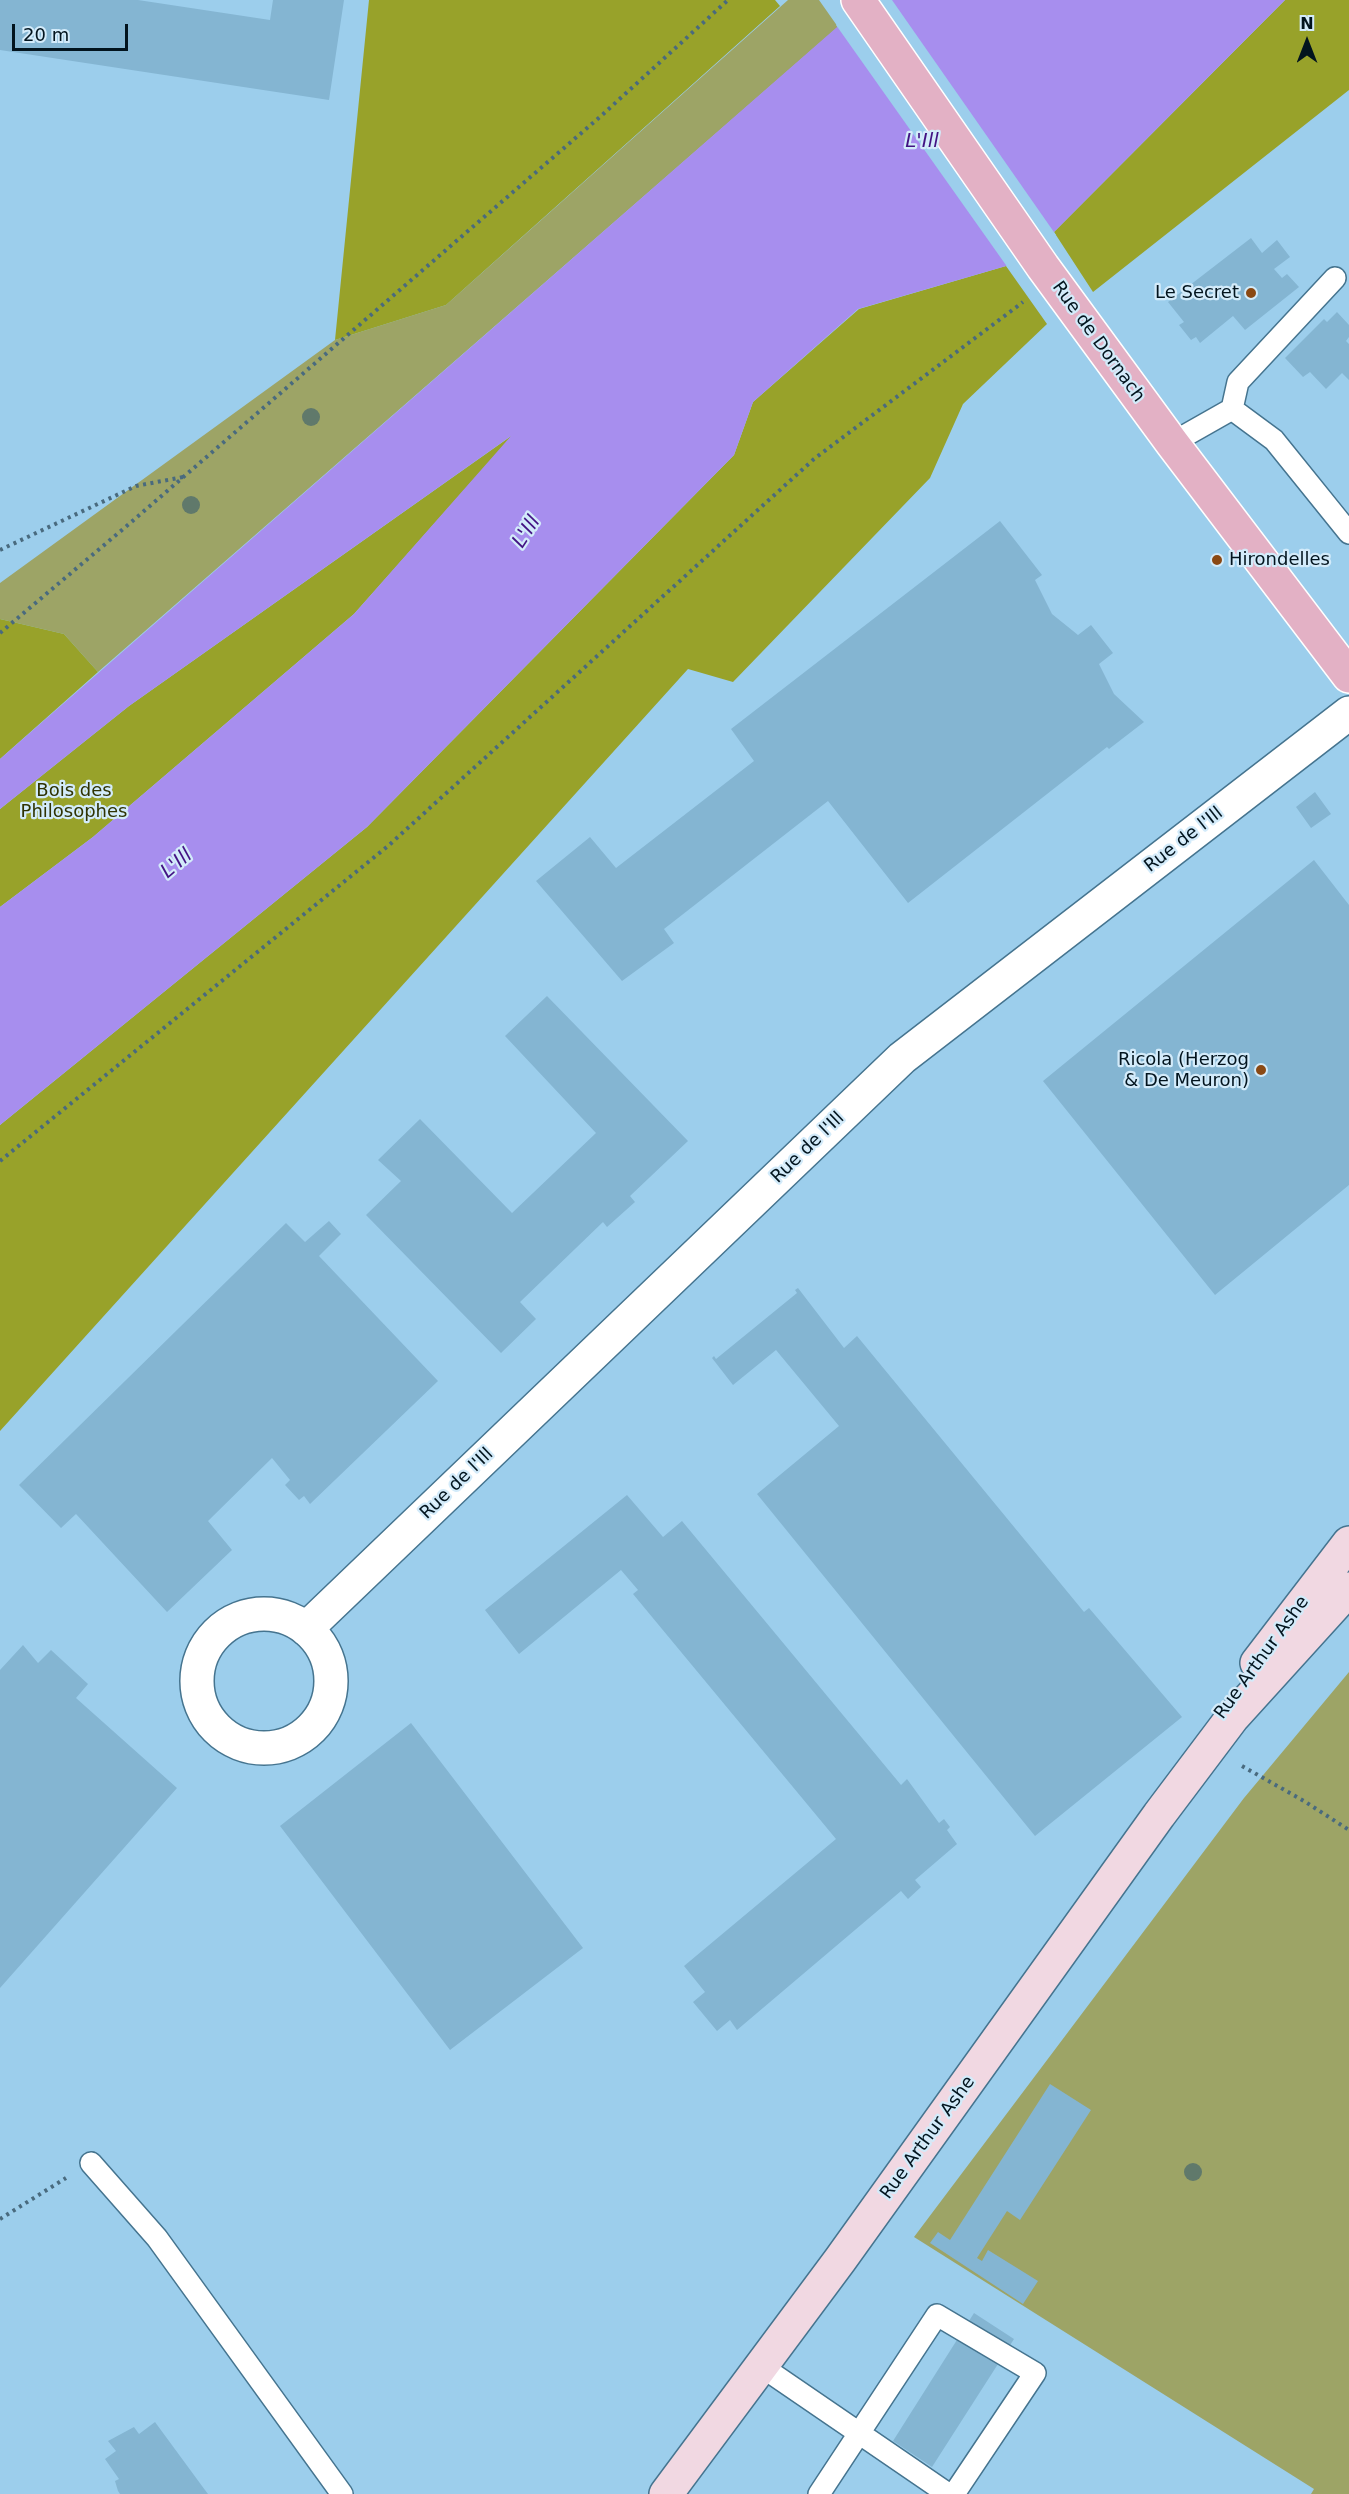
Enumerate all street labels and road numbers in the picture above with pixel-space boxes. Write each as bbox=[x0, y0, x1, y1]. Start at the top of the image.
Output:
street label: Rue de Dornach bbox=[1047, 277, 1149, 407]
street label: Rue de l'Ill bbox=[1141, 803, 1227, 877]
street label: Rue de l'Ill bbox=[767, 1108, 849, 1188]
street label: Rue de l'Ill bbox=[416, 1444, 498, 1524]
street label: Rue Arthur Ashe bbox=[1210, 1592, 1314, 1724]
street label: Rue Arthur Ashe bbox=[876, 2072, 980, 2204]

